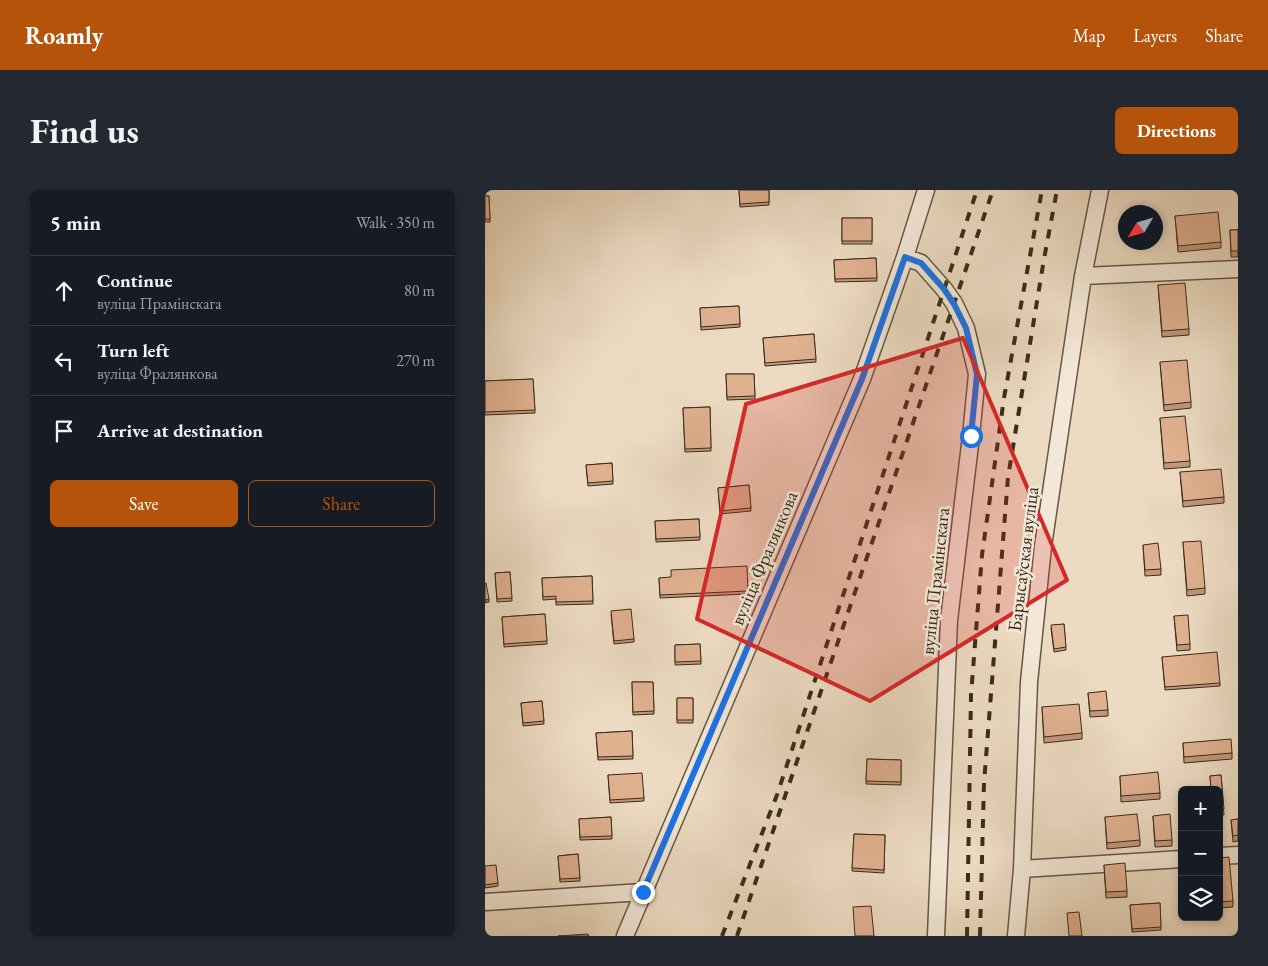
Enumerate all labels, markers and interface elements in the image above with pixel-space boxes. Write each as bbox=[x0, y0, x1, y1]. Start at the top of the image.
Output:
text: Roamly bbox=[25, 20, 103, 51]
text: Map bbox=[1073, 24, 1105, 47]
text: Layers bbox=[1133, 24, 1177, 47]
text: Share bbox=[1205, 24, 1243, 47]
button: Directions bbox=[1115, 107, 1238, 154]
text: Find us bbox=[30, 108, 139, 153]
north arrow bbox=[1118, 205, 1163, 250]
text: 5 min bbox=[50, 209, 101, 236]
text: Walk · 350 m bbox=[356, 212, 435, 233]
text: Continue bbox=[97, 268, 172, 293]
icon: ahead bbox=[50, 277, 78, 305]
text: 80 m bbox=[404, 280, 435, 301]
text: вуліца Прамінскага bbox=[97, 293, 222, 314]
text: Turn left bbox=[97, 338, 169, 363]
icon: left bbox=[50, 347, 78, 375]
text: 270 m bbox=[396, 350, 435, 371]
text: вуліца Фралянкова bbox=[97, 363, 218, 384]
icon: arrive bbox=[50, 417, 78, 445]
text: Arrive at destination bbox=[97, 418, 263, 443]
route start bbox=[960, 425, 983, 448]
button: Save bbox=[50, 480, 238, 527]
button: Share bbox=[248, 480, 435, 527]
street label: Барысаўская вуліца bbox=[1002, 485, 1044, 633]
street label: вуліца Фралянкова bbox=[724, 487, 804, 629]
street label: вуліца Прамінскага bbox=[915, 506, 955, 656]
map controls bbox=[1178, 786, 1223, 921]
button: + bbox=[1178, 786, 1223, 831]
button: − bbox=[1178, 831, 1223, 876]
button: layers bbox=[1178, 876, 1223, 921]
route end bbox=[632, 881, 655, 904]

